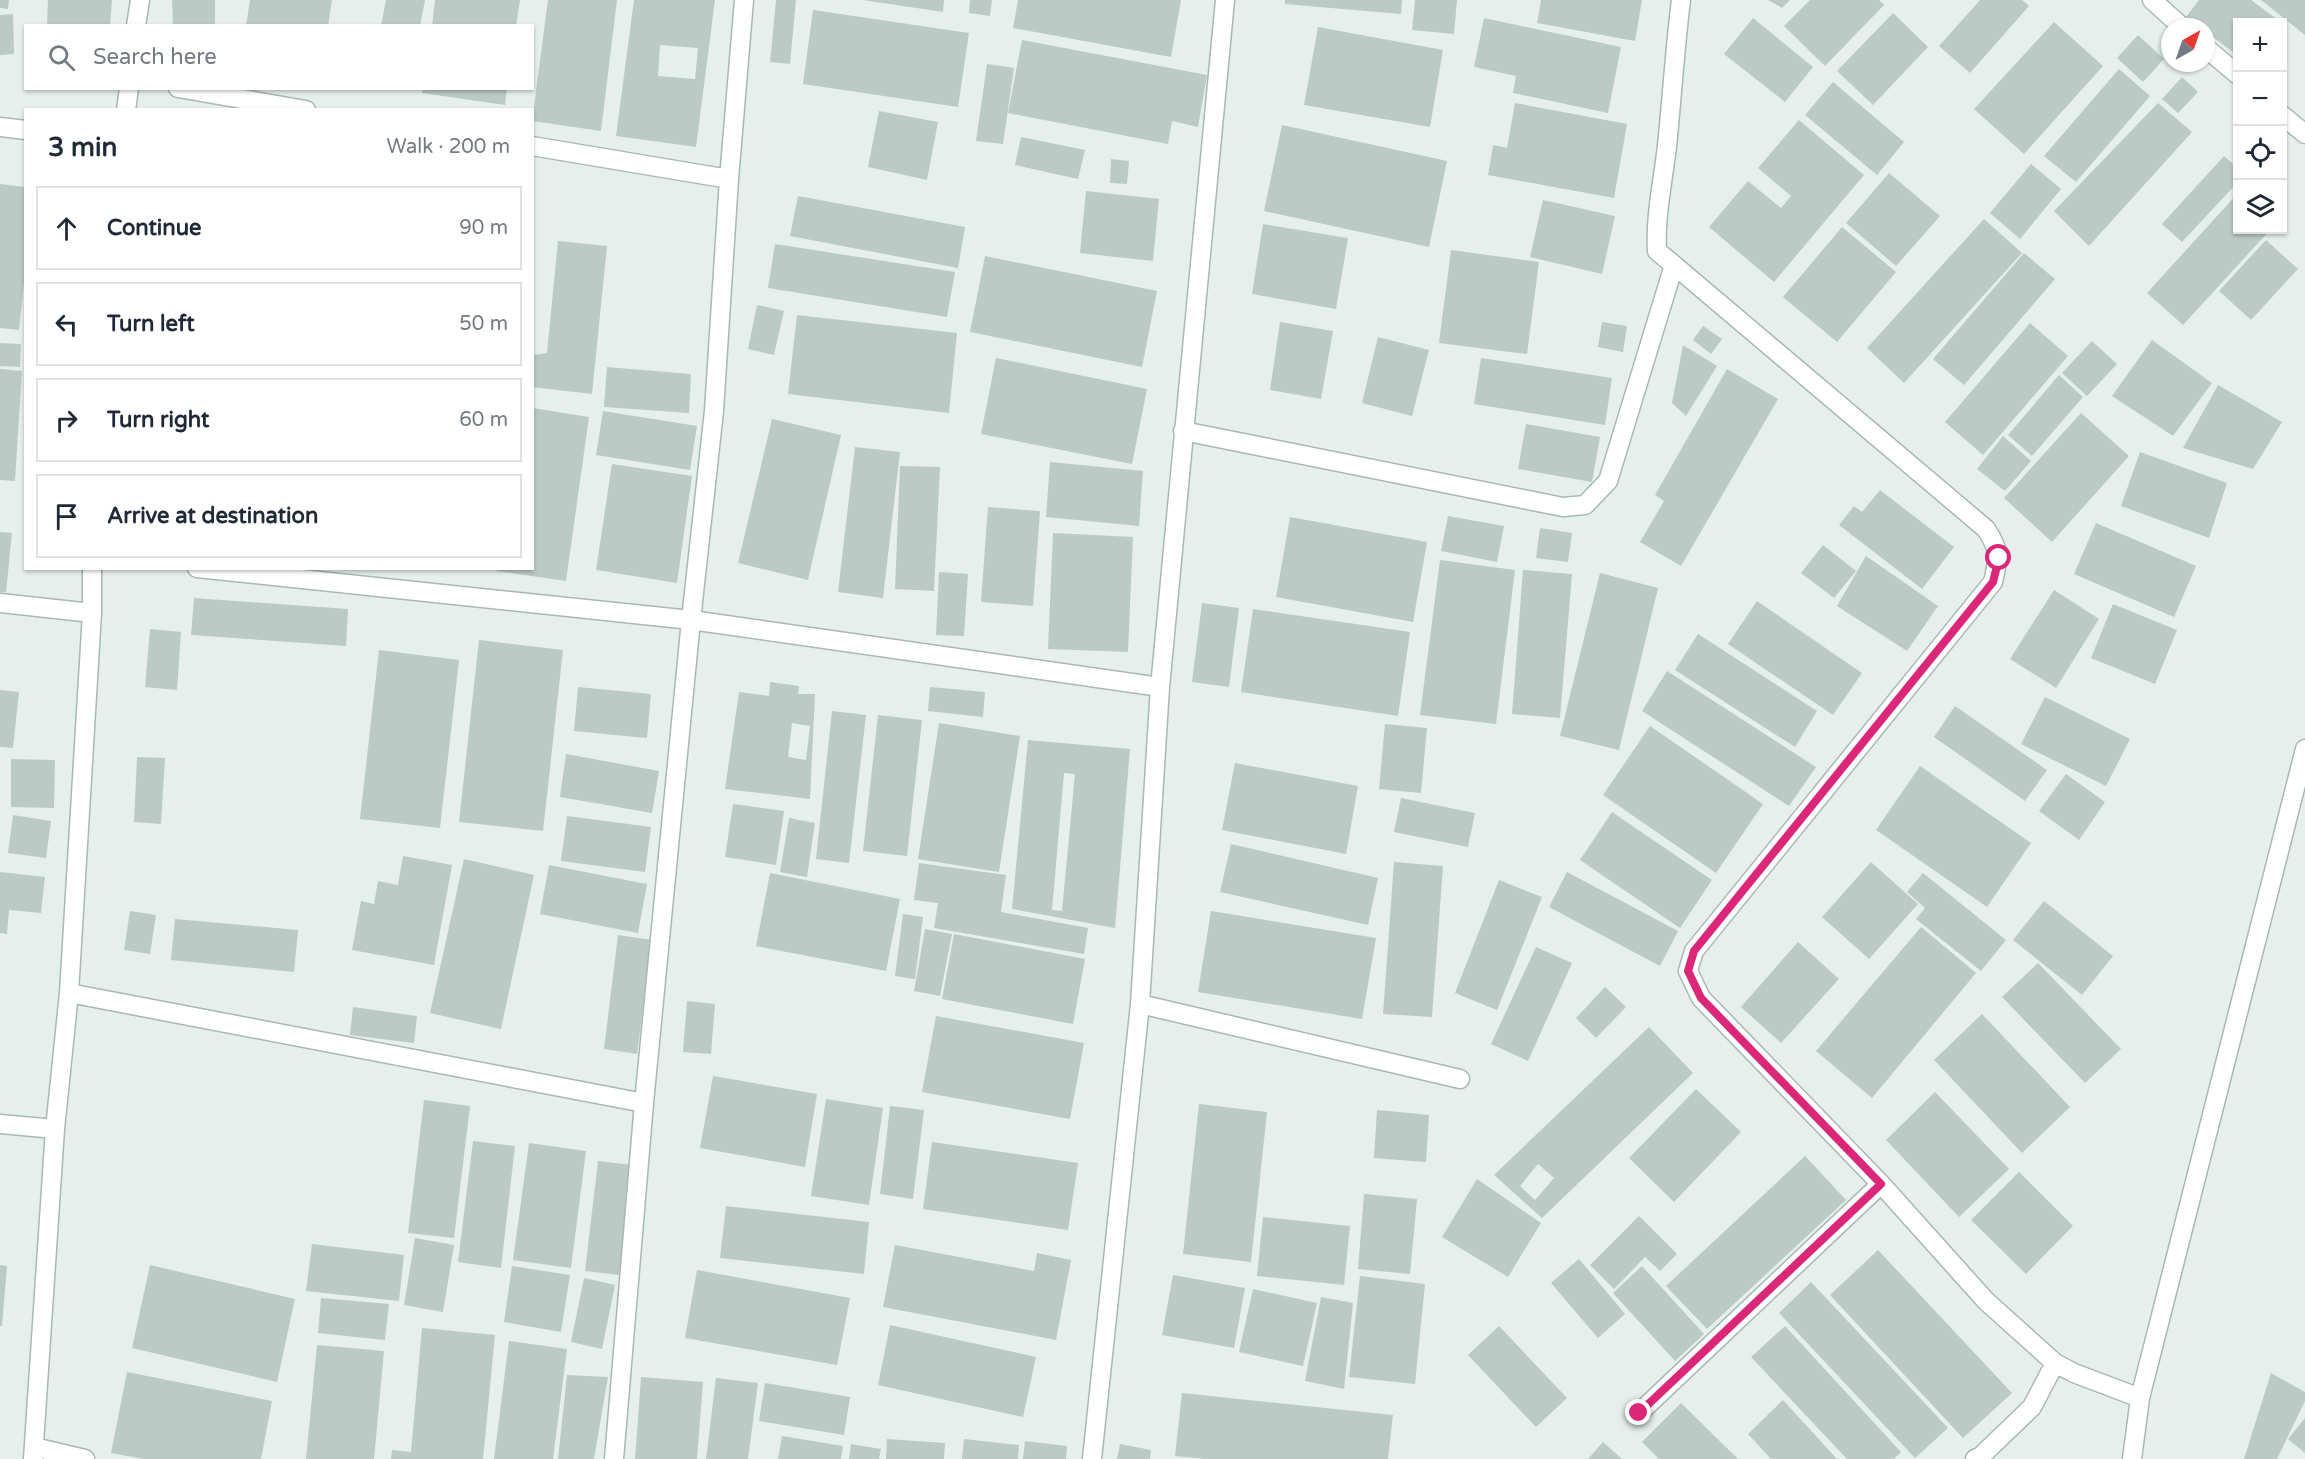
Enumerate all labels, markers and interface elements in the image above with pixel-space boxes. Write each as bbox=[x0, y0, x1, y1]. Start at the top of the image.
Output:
north arrow bbox=[2161, 18, 2215, 72]
map controls bbox=[2233, 18, 2287, 234]
button: + bbox=[2233, 18, 2287, 72]
search box bbox=[24, 24, 534, 90]
icon: search bbox=[45, 41, 78, 74]
text: Search here bbox=[93, 44, 217, 70]
button: − bbox=[2233, 72, 2287, 126]
button: locate bbox=[2233, 126, 2287, 180]
text: 3 min bbox=[48, 132, 117, 163]
text: Walk · 200 m bbox=[387, 135, 510, 159]
button: layers bbox=[2233, 180, 2287, 234]
icon: ahead bbox=[50, 212, 83, 245]
text: Continue bbox=[107, 215, 202, 241]
text: 90 m bbox=[459, 216, 508, 240]
icon: left bbox=[50, 308, 83, 341]
text: Turn left bbox=[107, 311, 195, 337]
text: 50 m bbox=[459, 312, 508, 336]
icon: right bbox=[50, 404, 83, 437]
text: Turn right bbox=[107, 407, 209, 433]
text: 60 m bbox=[459, 408, 508, 432]
icon: arrive bbox=[50, 500, 83, 533]
text: Arrive at destination bbox=[107, 503, 318, 529]
route start bbox=[1985, 544, 2011, 570]
route end bbox=[1625, 1399, 1651, 1425]

